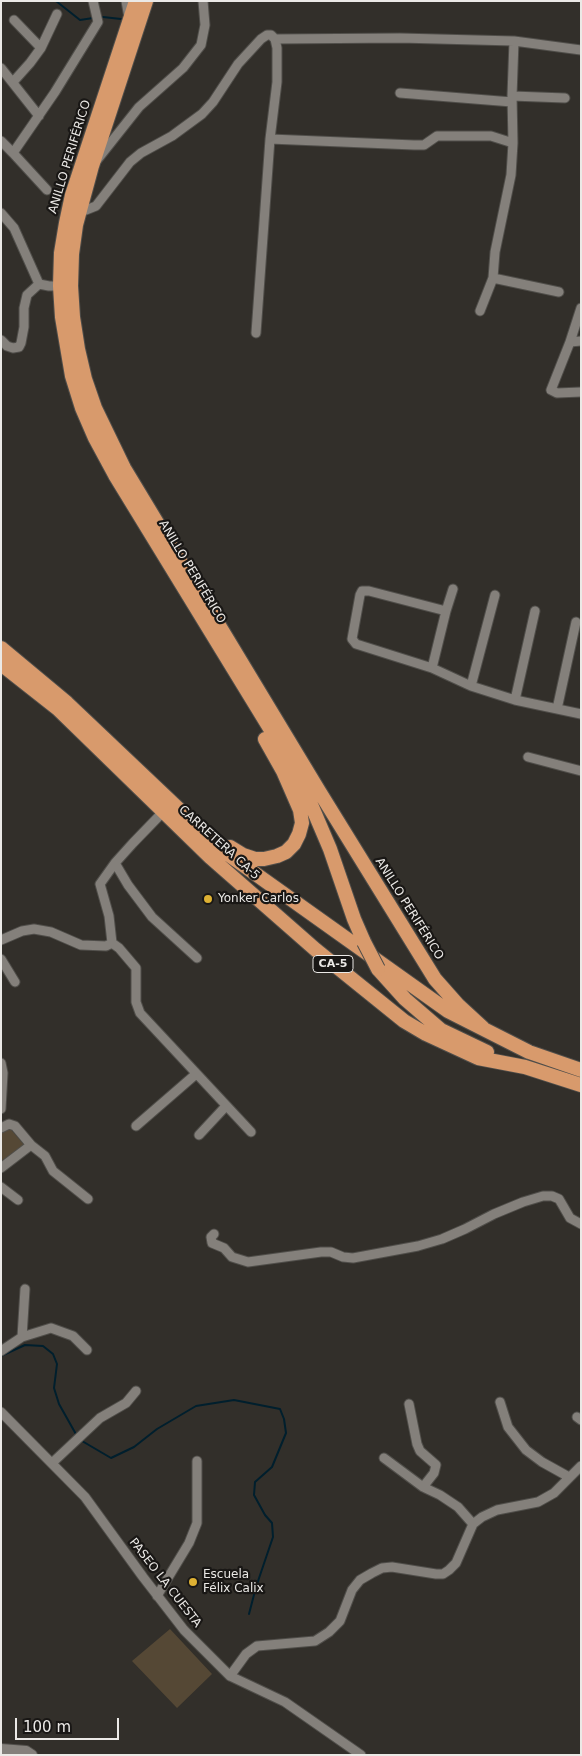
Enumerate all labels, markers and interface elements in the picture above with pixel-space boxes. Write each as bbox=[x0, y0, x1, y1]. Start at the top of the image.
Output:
street label: ANILLO PERIFÉRICO bbox=[46, 99, 94, 215]
street label: ANILLO PERIFÉRICO bbox=[155, 518, 229, 626]
street label: CARRETERA CA-5 bbox=[176, 803, 262, 883]
street label: ANILLO PERIFÉRICO bbox=[372, 855, 446, 963]
place label: Yonker Carlos bbox=[218, 892, 299, 906]
marker: Yonker Carlos bbox=[202, 893, 214, 905]
road number: CA-5 bbox=[313, 956, 353, 972]
street label: PASEO LA CUESTA bbox=[126, 1536, 204, 1630]
place label: Escuela Félix Calix bbox=[203, 1568, 264, 1596]
marker: Escuela Félix Calix bbox=[187, 1576, 199, 1588]
scale bar bbox=[18, 1708, 121, 1740]
text: 100 m bbox=[23, 1718, 71, 1736]

